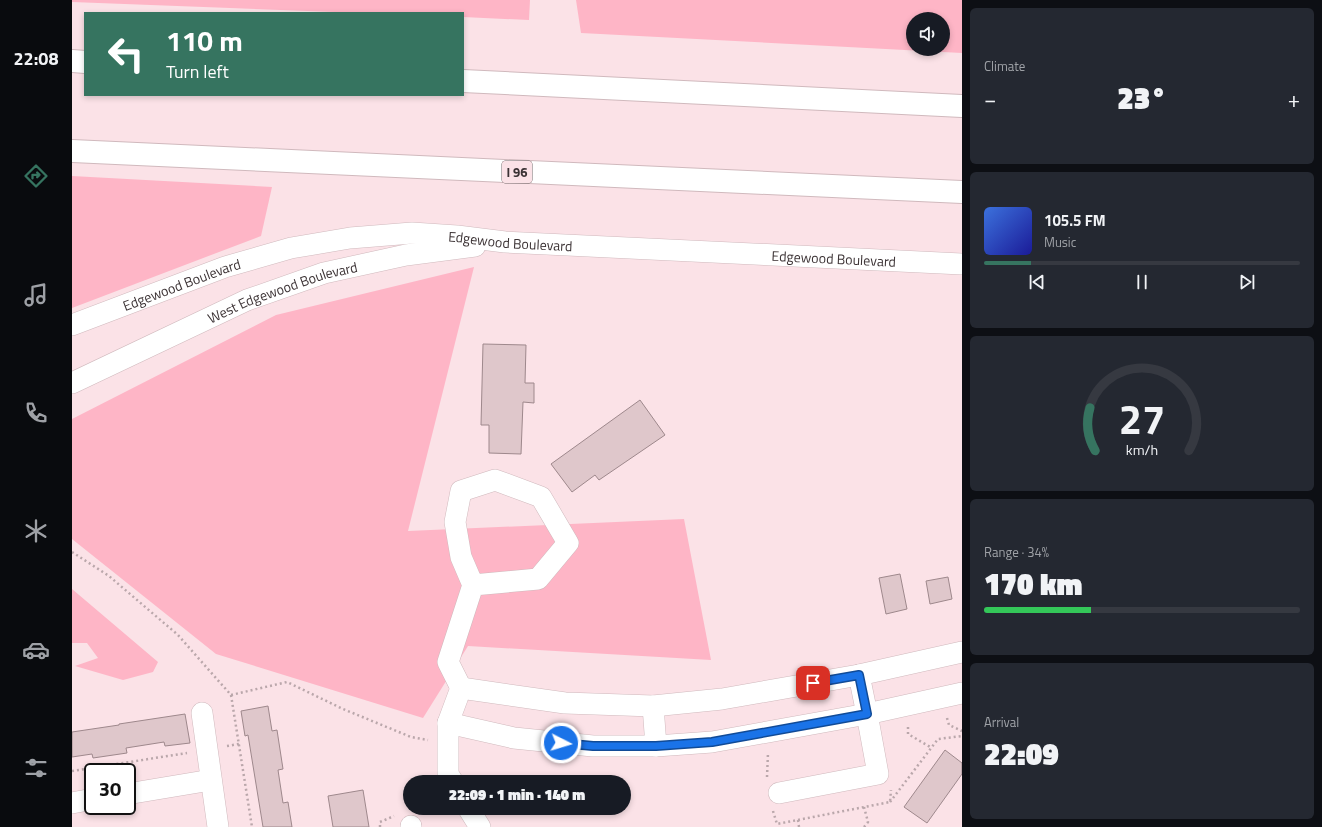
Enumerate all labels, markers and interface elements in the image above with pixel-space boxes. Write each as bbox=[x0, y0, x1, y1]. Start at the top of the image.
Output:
map controls bbox=[906, 12, 950, 56]
button: sound bbox=[906, 12, 950, 56]
text: 110 m bbox=[166, 19, 243, 62]
icon: left bbox=[100, 28, 152, 80]
text: 22:08 bbox=[14, 45, 58, 72]
text: Climate bbox=[984, 56, 1025, 76]
text: Turn left bbox=[166, 58, 229, 85]
text: 23° bbox=[1117, 75, 1167, 121]
text: − bbox=[984, 82, 996, 116]
text: + bbox=[1288, 82, 1300, 116]
road number: I 96 bbox=[502, 161, 532, 183]
icon: directions bbox=[22, 162, 50, 190]
text: 105.5 FM bbox=[1044, 209, 1106, 232]
street label: Edgewood Boulevard bbox=[448, 225, 573, 256]
text: Music bbox=[1044, 232, 1076, 252]
street label: Edgewood Boulevard bbox=[771, 244, 897, 271]
street label: Edgewood Boulevard bbox=[119, 253, 243, 315]
street label: West Edgewood Boulevard bbox=[204, 255, 359, 328]
icon: previous bbox=[1026, 271, 1048, 293]
icon: pause bbox=[1131, 271, 1153, 293]
icon: next bbox=[1236, 271, 1258, 293]
icon: music bbox=[22, 281, 50, 309]
text: 27 bbox=[1119, 387, 1165, 450]
icon: phone bbox=[22, 399, 50, 427]
text: km/h bbox=[1126, 439, 1158, 461]
icon: climate bbox=[22, 517, 50, 545]
text: Range · 34% bbox=[984, 542, 1049, 562]
text: 170 km bbox=[984, 561, 1082, 607]
icon: car bbox=[22, 636, 50, 664]
pin bbox=[796, 666, 830, 700]
icon: arrive bbox=[802, 672, 824, 694]
text: Arrival bbox=[984, 712, 1019, 732]
position arrow bbox=[540, 722, 582, 764]
text: 22:09 bbox=[984, 731, 1059, 777]
icon: filters bbox=[22, 754, 50, 782]
speed limit sign: 30 bbox=[84, 763, 136, 815]
text: 22:09 · 1 min · 140 m bbox=[449, 783, 585, 806]

